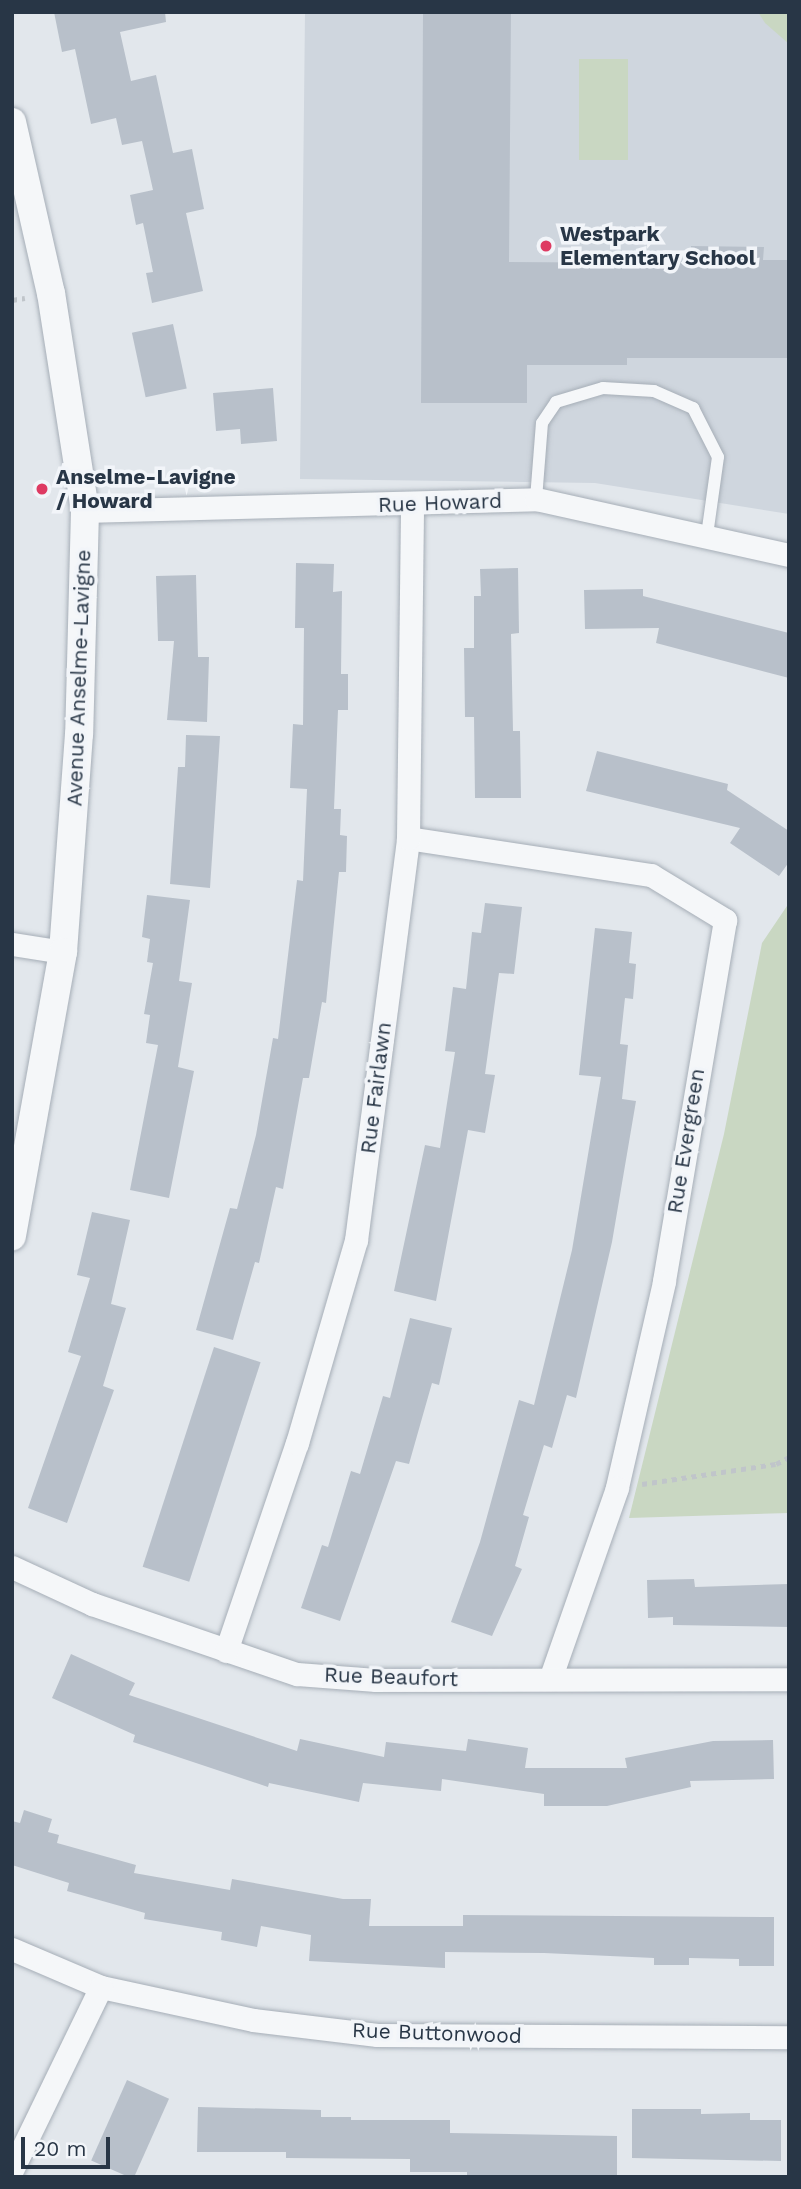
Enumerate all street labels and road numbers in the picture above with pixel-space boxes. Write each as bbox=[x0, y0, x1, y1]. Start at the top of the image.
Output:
street label: Rue Howard bbox=[378, 488, 502, 518]
street label: Avenue Anselme-Lavigne bbox=[62, 549, 96, 807]
street label: Rue Fairlawn bbox=[355, 1021, 397, 1155]
street label: Rue Evergreen bbox=[662, 1067, 710, 1215]
street label: Rue Beaufort bbox=[324, 1662, 458, 1692]
street label: Rue Buttonwood bbox=[352, 2017, 522, 2049]

